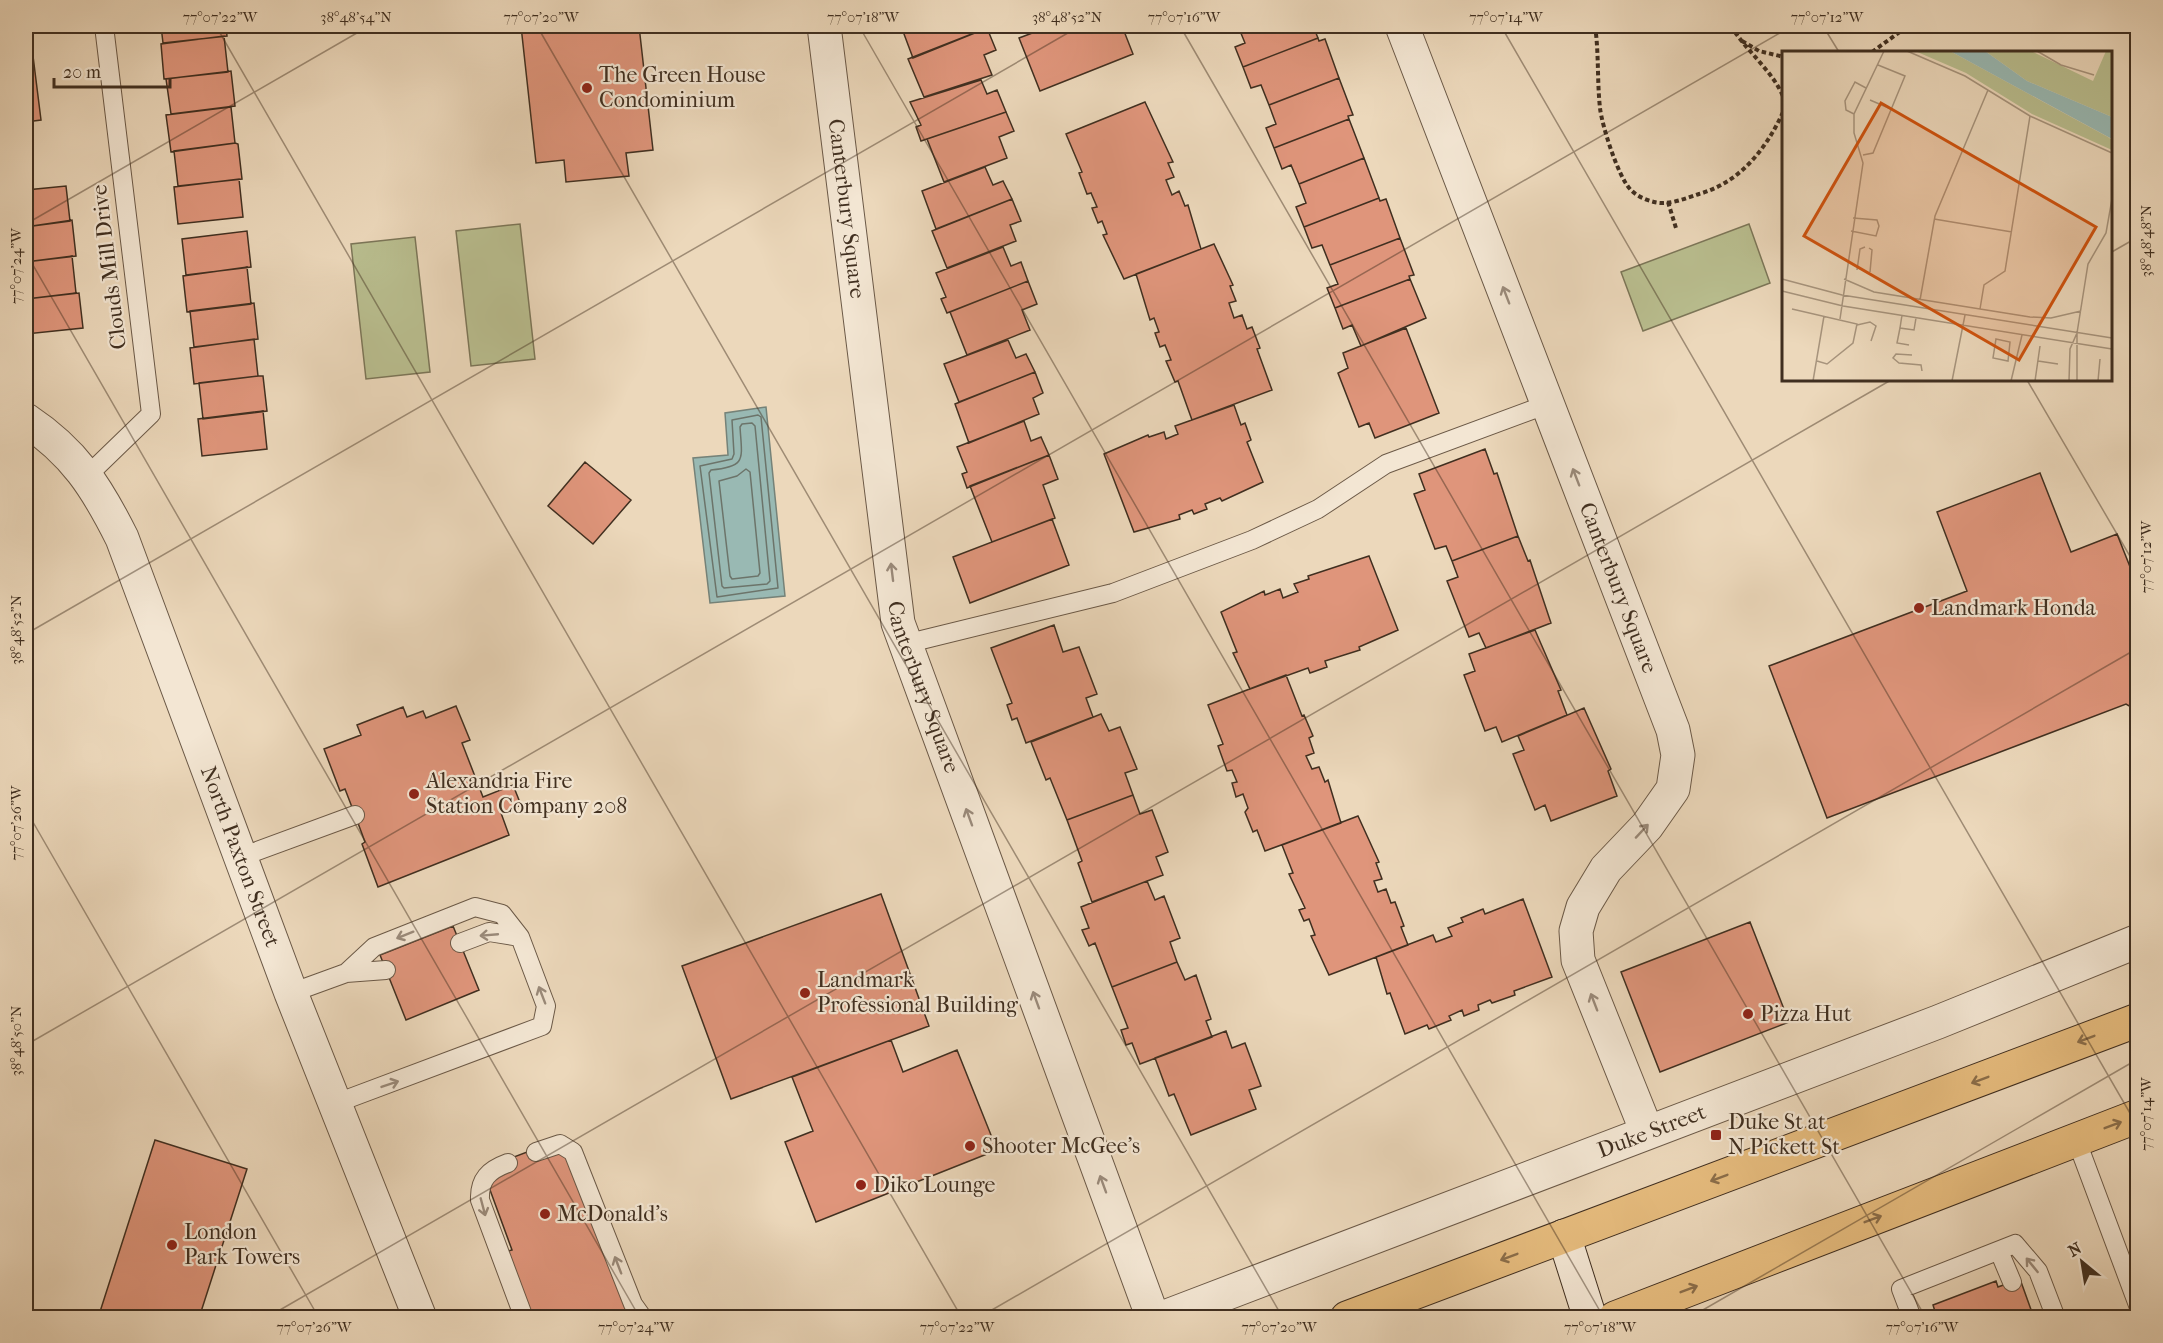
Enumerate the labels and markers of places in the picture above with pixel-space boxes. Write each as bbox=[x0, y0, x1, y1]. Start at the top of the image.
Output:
place label: The Green House Condominium bbox=[599, 62, 766, 113]
marker: The Green House Condominium bbox=[580, 81, 594, 95]
place label: Landmark Honda bbox=[1931, 595, 2097, 621]
marker: Landmark Honda bbox=[1912, 601, 1926, 615]
place label: Alexandria Fire Station Company 208 bbox=[425, 768, 627, 819]
marker: Alexandria Fire Station Company 208 bbox=[407, 787, 421, 801]
place label: Landmark Professional Building bbox=[817, 967, 1018, 1018]
marker: Landmark Professional Building bbox=[798, 986, 812, 1000]
place label: Pizza Hut bbox=[1760, 1001, 1852, 1027]
marker: Pizza Hut bbox=[1741, 1007, 1755, 1021]
place label: Duke St at N Pickett St bbox=[1728, 1109, 1840, 1160]
marker: Duke St at N Pickett St bbox=[1709, 1128, 1723, 1142]
place label: Shooter McGee's bbox=[982, 1133, 1140, 1159]
marker: Shooter McGee's bbox=[963, 1139, 977, 1153]
place label: Diko Lounge bbox=[873, 1172, 995, 1198]
marker: Diko Lounge bbox=[854, 1178, 868, 1192]
place label: McDonald's bbox=[557, 1201, 668, 1227]
marker: McDonald's bbox=[538, 1207, 552, 1221]
place label: London Park Towers bbox=[184, 1219, 300, 1270]
marker: London Park Towers bbox=[165, 1238, 179, 1252]

